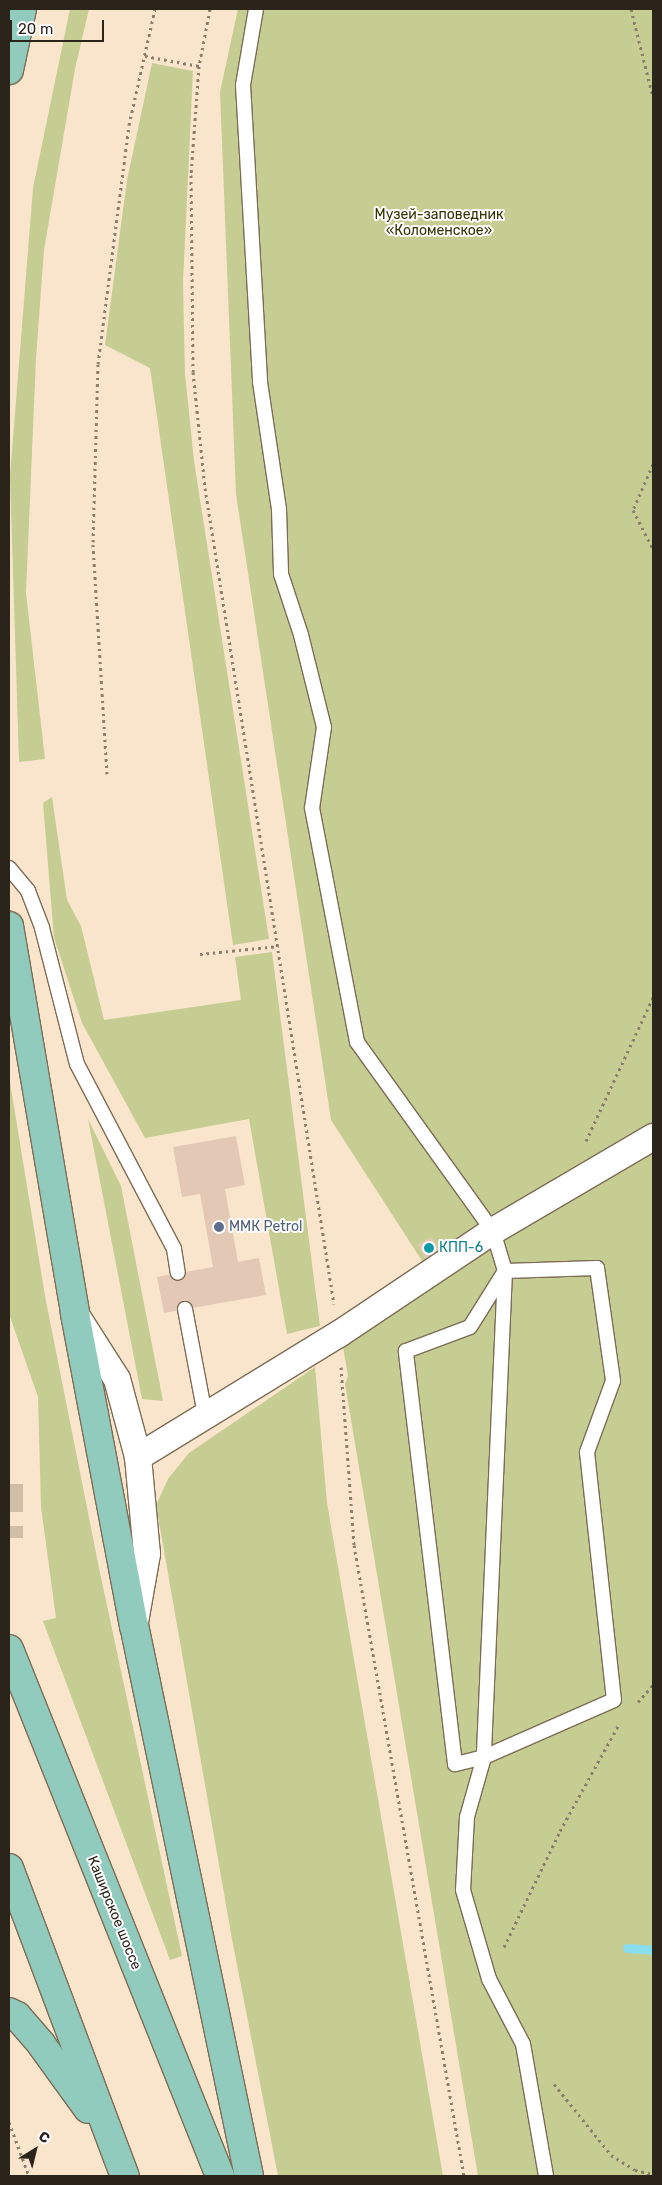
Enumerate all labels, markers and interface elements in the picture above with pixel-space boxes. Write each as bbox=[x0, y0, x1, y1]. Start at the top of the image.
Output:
scale bar bbox=[12, 10, 106, 42]
text: 20 m bbox=[18, 20, 53, 38]
park label: Музей-заповедник «Коломенское» bbox=[375, 207, 503, 240]
place label: ММК Petrol bbox=[229, 1219, 302, 1235]
marker: ММК Petrol bbox=[213, 1221, 225, 1233]
place label: КПП-6 bbox=[439, 1240, 483, 1256]
marker: КПП-6 bbox=[423, 1242, 435, 1254]
street label: Каширское шоссе bbox=[84, 1854, 144, 1972]
north arrow bbox=[10, 2125, 60, 2175]
text: С bbox=[35, 2128, 53, 2147]

